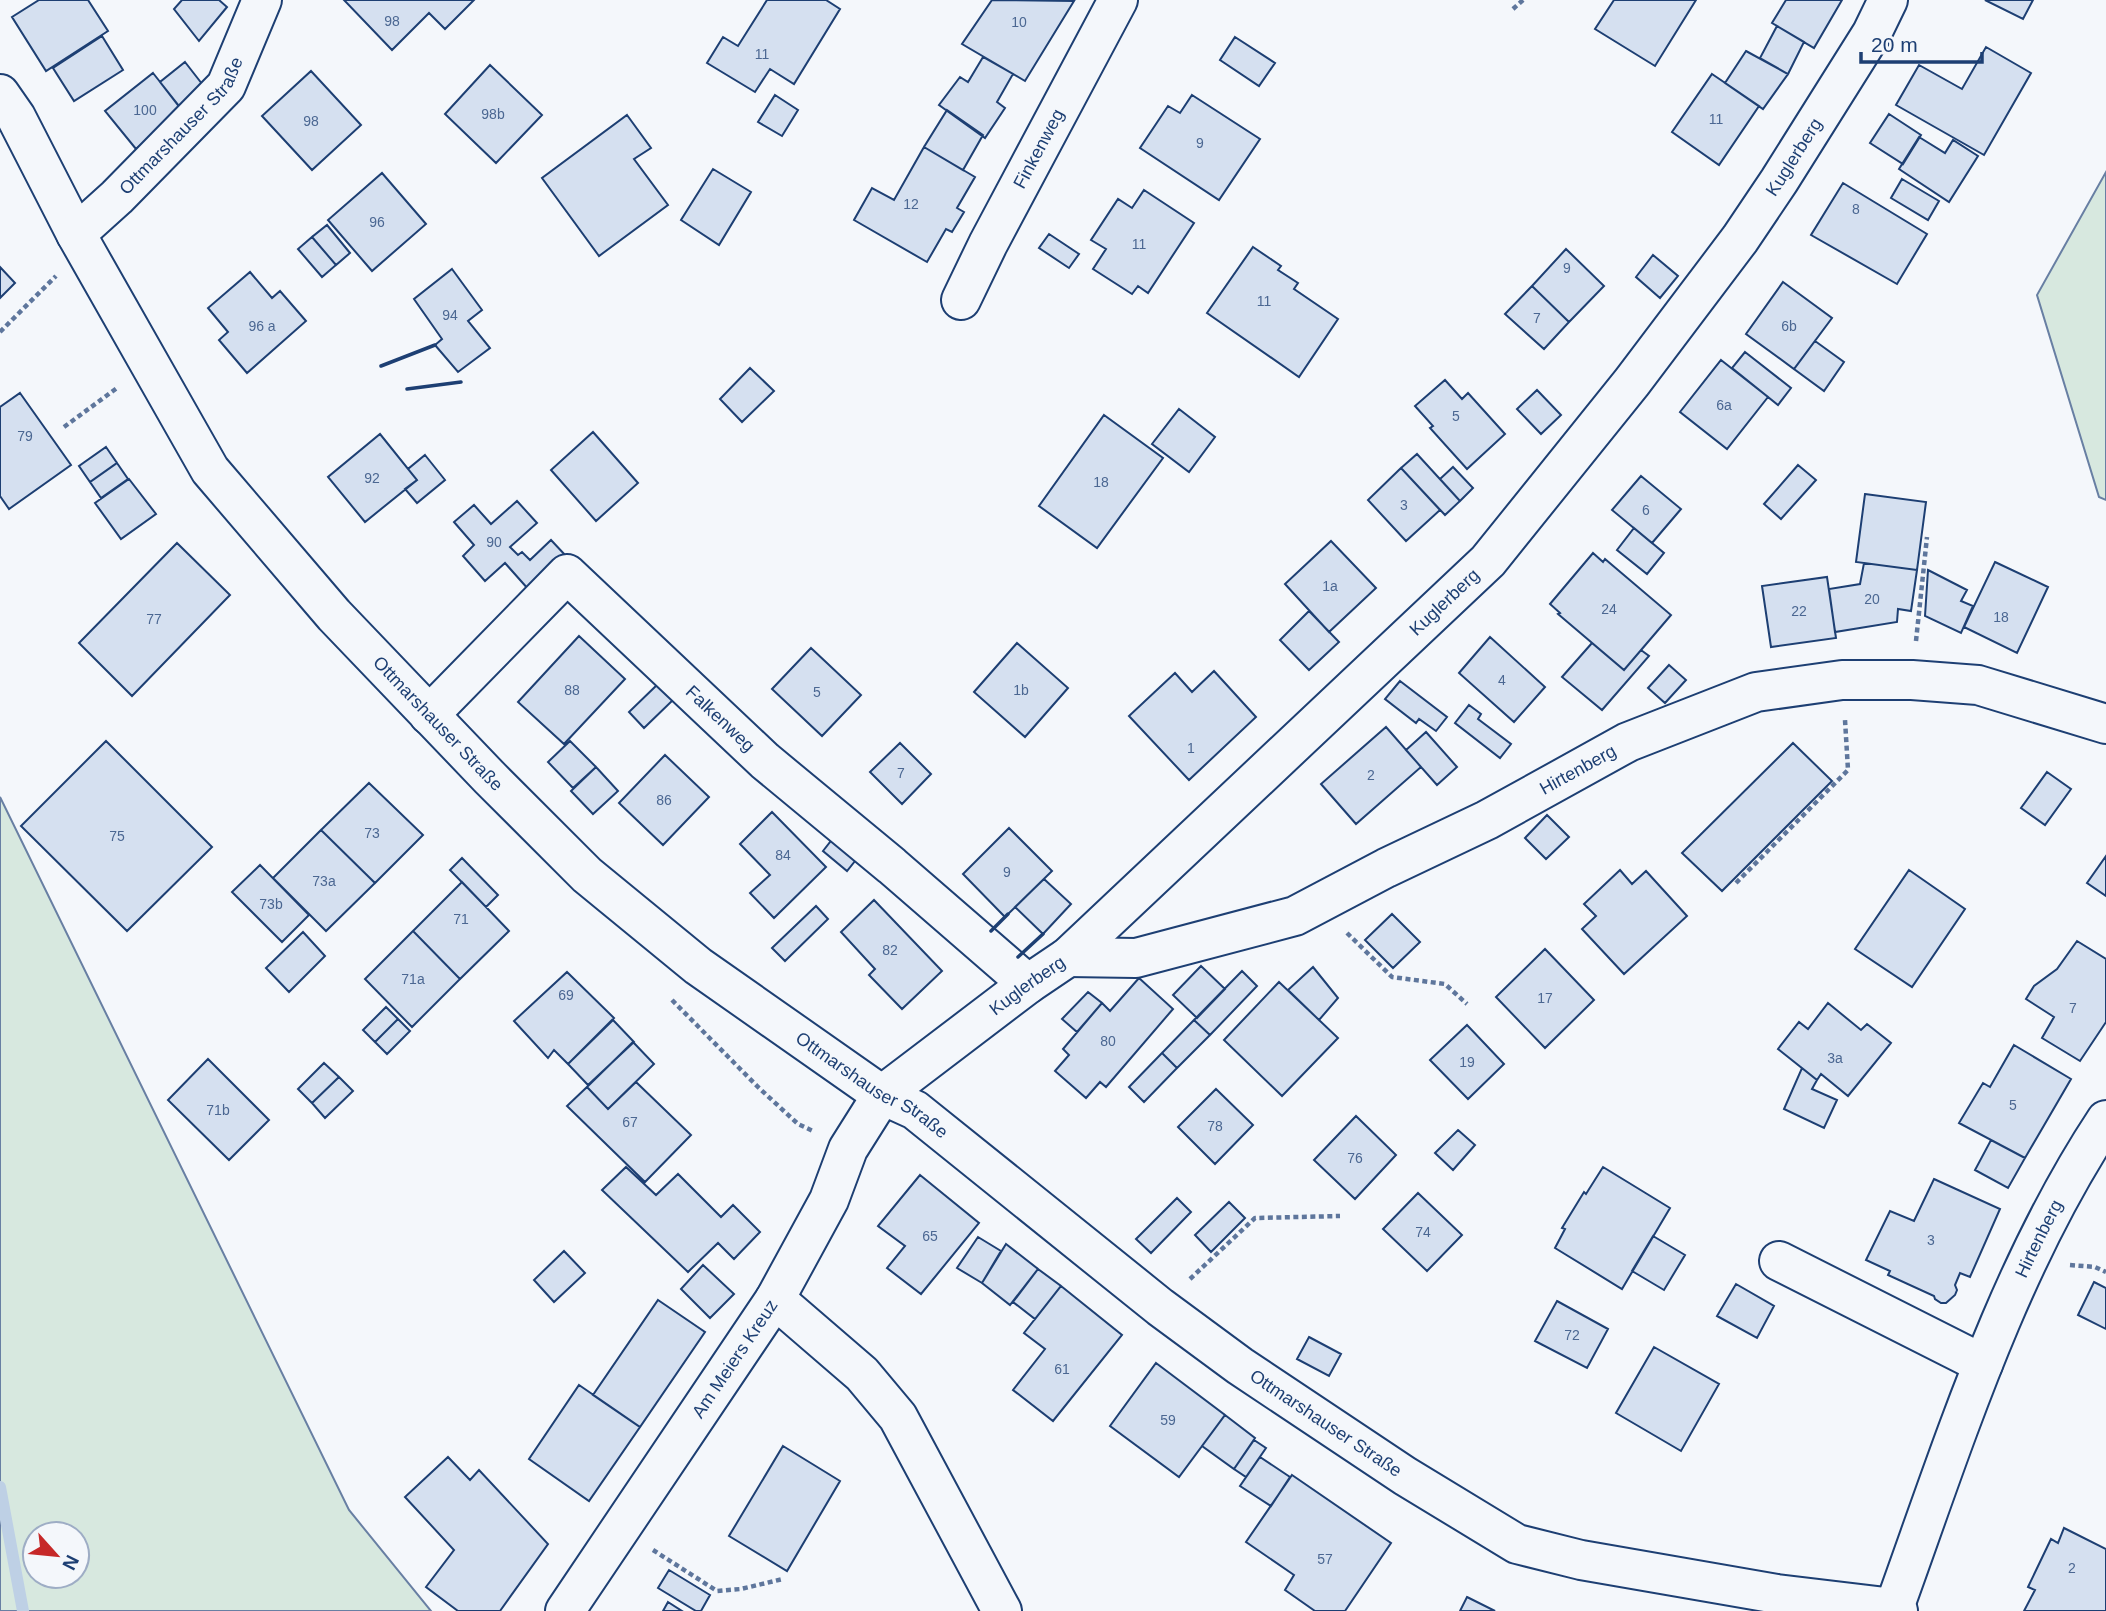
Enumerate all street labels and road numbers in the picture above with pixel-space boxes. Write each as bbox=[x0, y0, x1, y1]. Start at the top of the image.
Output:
street label: Ottmarshauser Straße bbox=[115, 54, 247, 199]
street label: Finkenweg bbox=[1009, 106, 1068, 192]
street label: Kuglerberg bbox=[1762, 115, 1826, 200]
street label: Kuglerberg bbox=[1405, 565, 1483, 640]
street label: Ottmarshauser Straße bbox=[369, 652, 507, 795]
street label: Falkenweg bbox=[682, 682, 759, 756]
street label: Hirtenberg bbox=[1536, 741, 1619, 799]
street label: Kuglerberg bbox=[986, 952, 1069, 1020]
street label: Ottmarshauser Straße bbox=[792, 1028, 952, 1142]
street label: Hirtenberg bbox=[2011, 1196, 2067, 1281]
street label: Am Meiers Kreuz bbox=[688, 1296, 782, 1422]
street label: Ottmarshauser Straße bbox=[1246, 1366, 1406, 1481]

